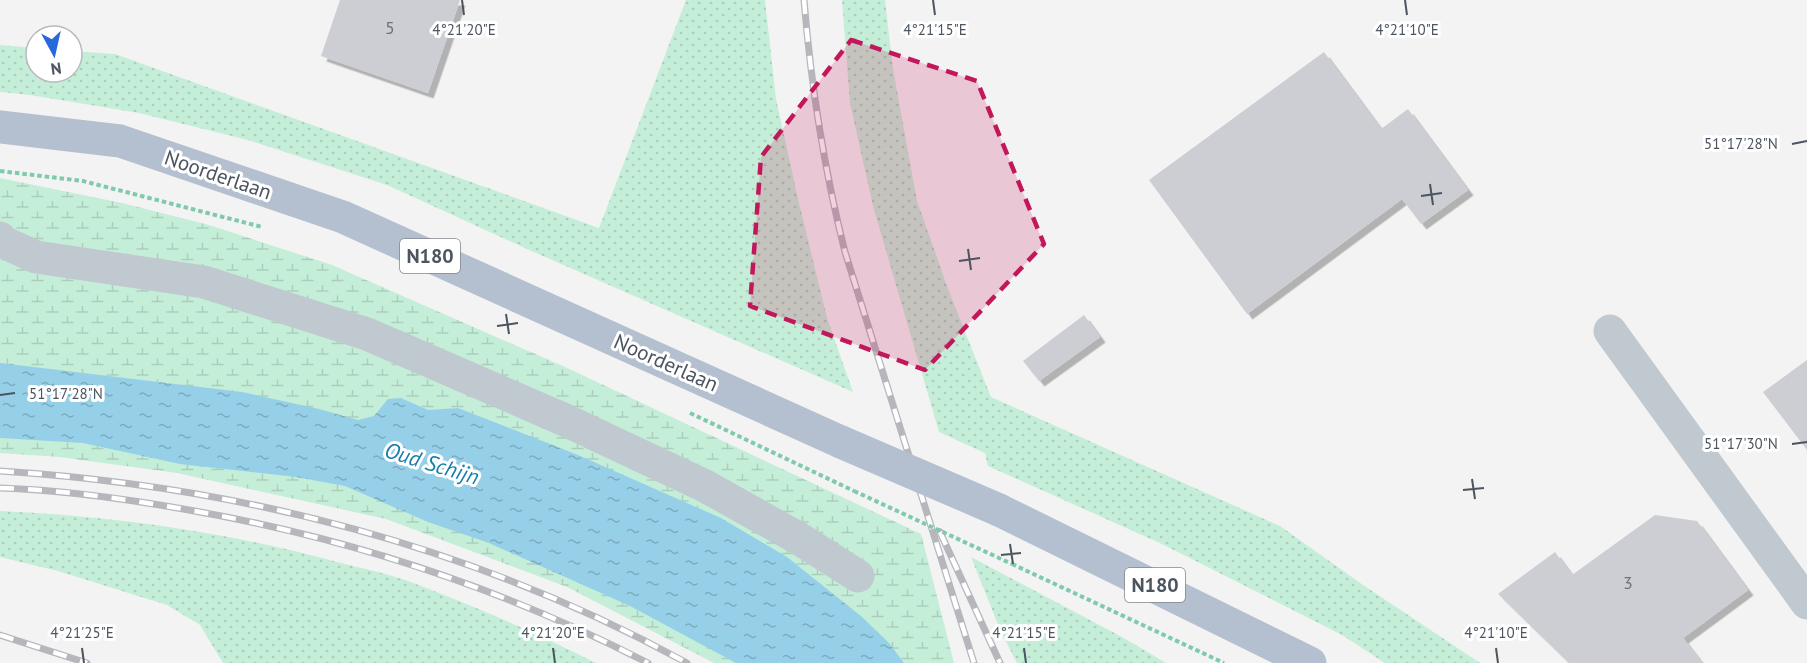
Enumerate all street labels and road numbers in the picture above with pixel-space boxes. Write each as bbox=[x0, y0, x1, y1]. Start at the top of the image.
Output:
street label: Noorderlaan bbox=[161, 144, 275, 205]
road number: N180 bbox=[400, 239, 460, 273]
street label: Noorderlaan bbox=[610, 328, 723, 398]
road number: N180 bbox=[1125, 568, 1185, 602]

